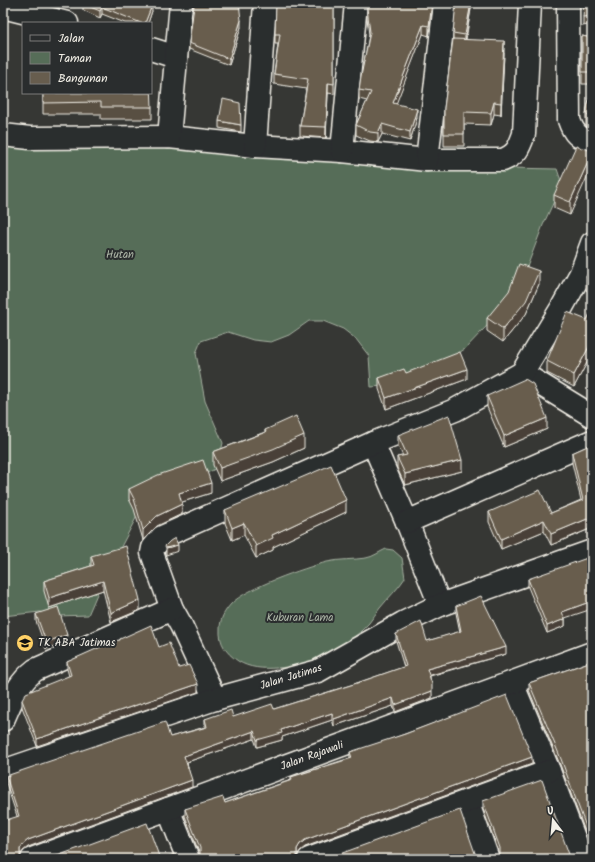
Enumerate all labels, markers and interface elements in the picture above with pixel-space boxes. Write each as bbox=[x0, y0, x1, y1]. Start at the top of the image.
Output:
legend bbox=[22, 22, 152, 94]
text: Jalan bbox=[58, 29, 84, 48]
text: Taman bbox=[58, 49, 92, 68]
text: Bangunan bbox=[58, 69, 108, 88]
park label: Hutan bbox=[106, 246, 134, 264]
park label: Kuburan Lama bbox=[266, 609, 334, 627]
school or university icon: TK ABA Jatimas bbox=[15, 633, 35, 653]
place label: TK ABA Jatimas bbox=[38, 634, 116, 652]
street label: Jalan Jatimas bbox=[258, 659, 325, 695]
street label: Jalan Rajawali bbox=[278, 736, 346, 776]
north arrow bbox=[533, 800, 573, 840]
text: U bbox=[545, 802, 557, 821]

